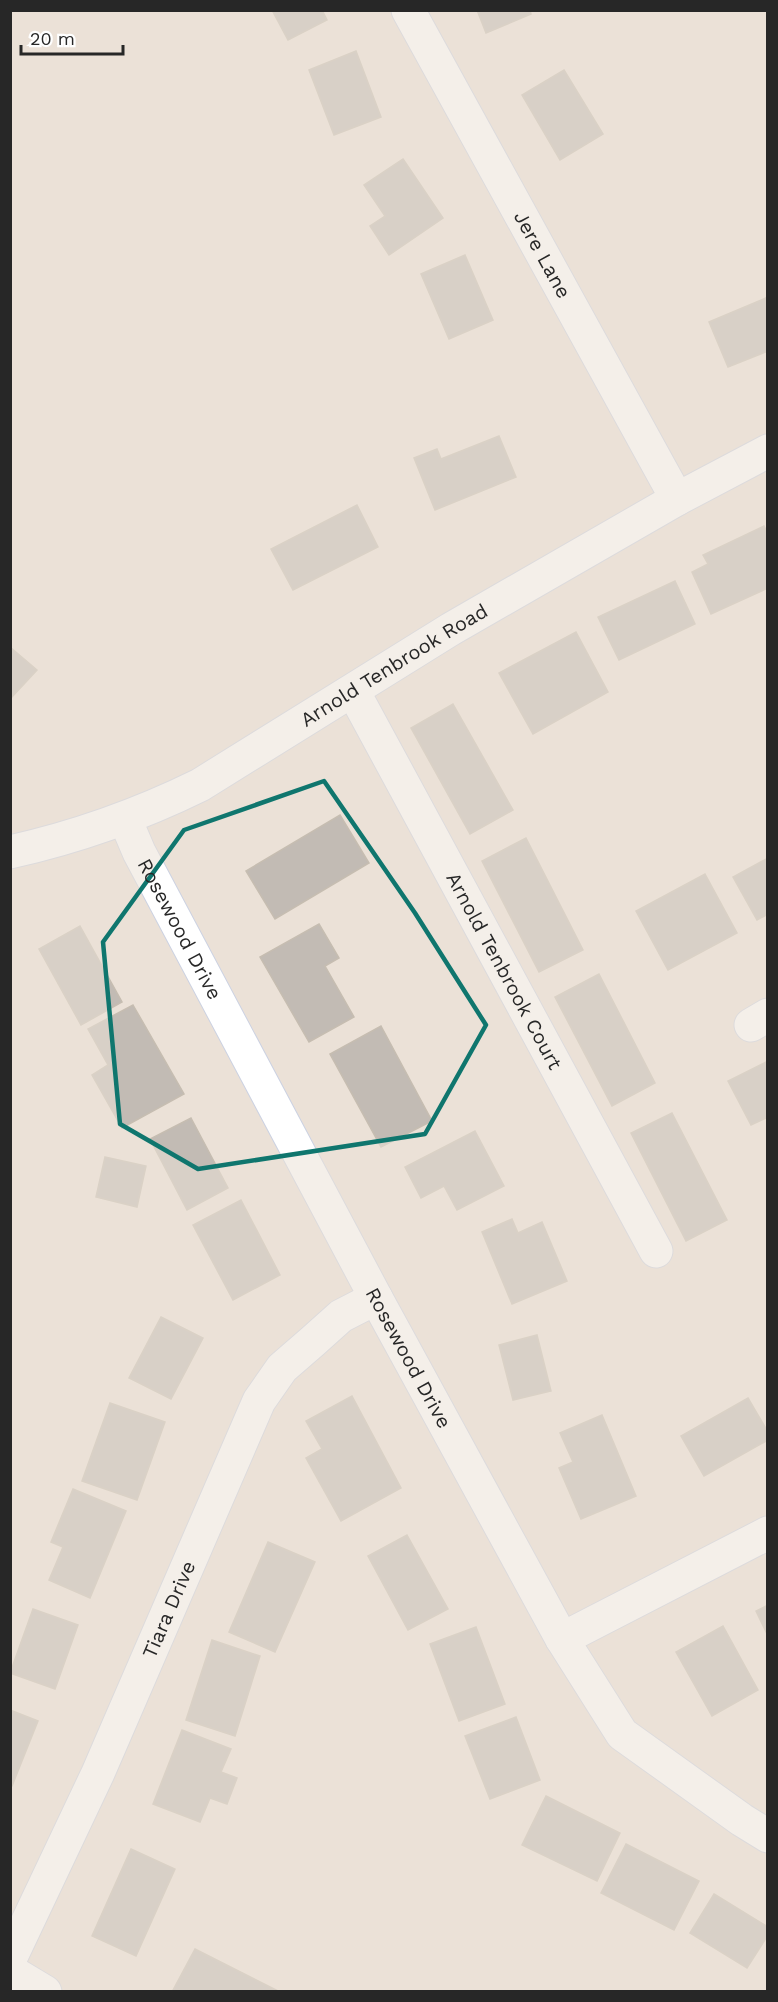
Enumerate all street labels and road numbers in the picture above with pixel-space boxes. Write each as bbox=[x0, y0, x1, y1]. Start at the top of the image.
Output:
street label: Jere Lane bbox=[509, 207, 576, 302]
street label: Arnold Tenbrook Road bbox=[296, 598, 492, 732]
street label: Rosewood Drive bbox=[133, 854, 227, 1004]
street label: Arnold Tenbrook Court bbox=[441, 868, 568, 1074]
street label: Rosewood Drive bbox=[361, 1283, 457, 1432]
street label: Tiara Drive bbox=[137, 1557, 200, 1662]

